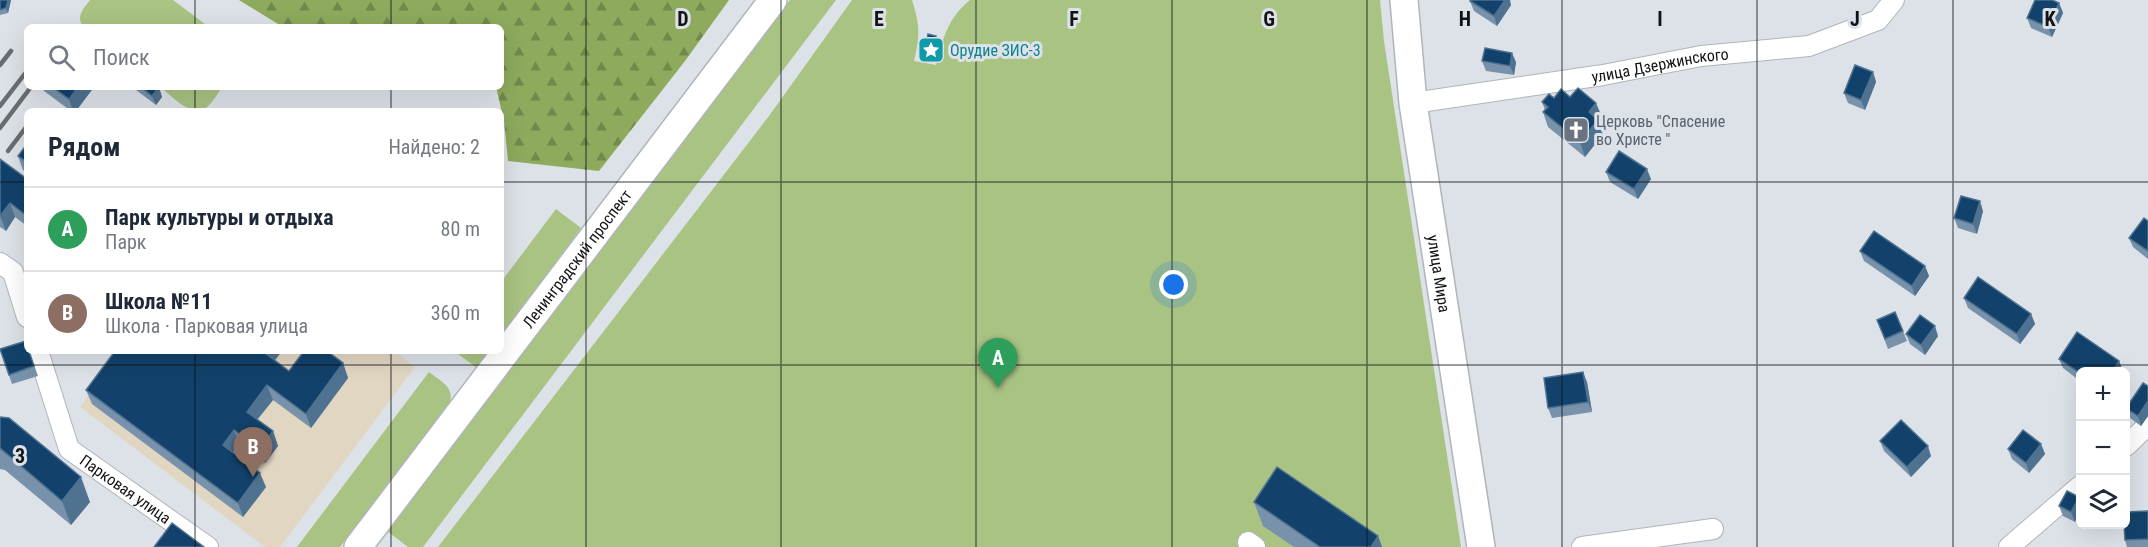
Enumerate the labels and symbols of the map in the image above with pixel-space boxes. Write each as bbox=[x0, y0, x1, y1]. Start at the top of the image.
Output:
text: D bbox=[677, 7, 689, 31]
text: E bbox=[874, 7, 884, 31]
text: F bbox=[1069, 7, 1079, 31]
text: G bbox=[1263, 7, 1275, 31]
text: H bbox=[1459, 7, 1471, 31]
text: I bbox=[1657, 7, 1663, 31]
text: J bbox=[1850, 7, 1860, 31]
text: K bbox=[2044, 7, 2056, 31]
place icon: Орудие ЗИС-3 bbox=[916, 35, 946, 65]
place label: Орудие ЗИС-3 bbox=[950, 41, 1041, 60]
street label: улица Дзержинского bbox=[1590, 44, 1729, 86]
place label: Церковь "Спасение во Христе " bbox=[1596, 112, 1725, 149]
church icon: Церковь "Спасение во Христе " bbox=[1561, 115, 1591, 145]
street label: Ленинградский проспект bbox=[518, 186, 635, 331]
street label: улица Мира bbox=[1424, 234, 1454, 314]
your location bbox=[1159, 270, 1188, 299]
pin: A bbox=[978, 338, 1018, 388]
pin: B bbox=[234, 428, 272, 477]
text: 3 bbox=[15, 444, 25, 468]
street label: Парковая улица bbox=[76, 450, 175, 527]

